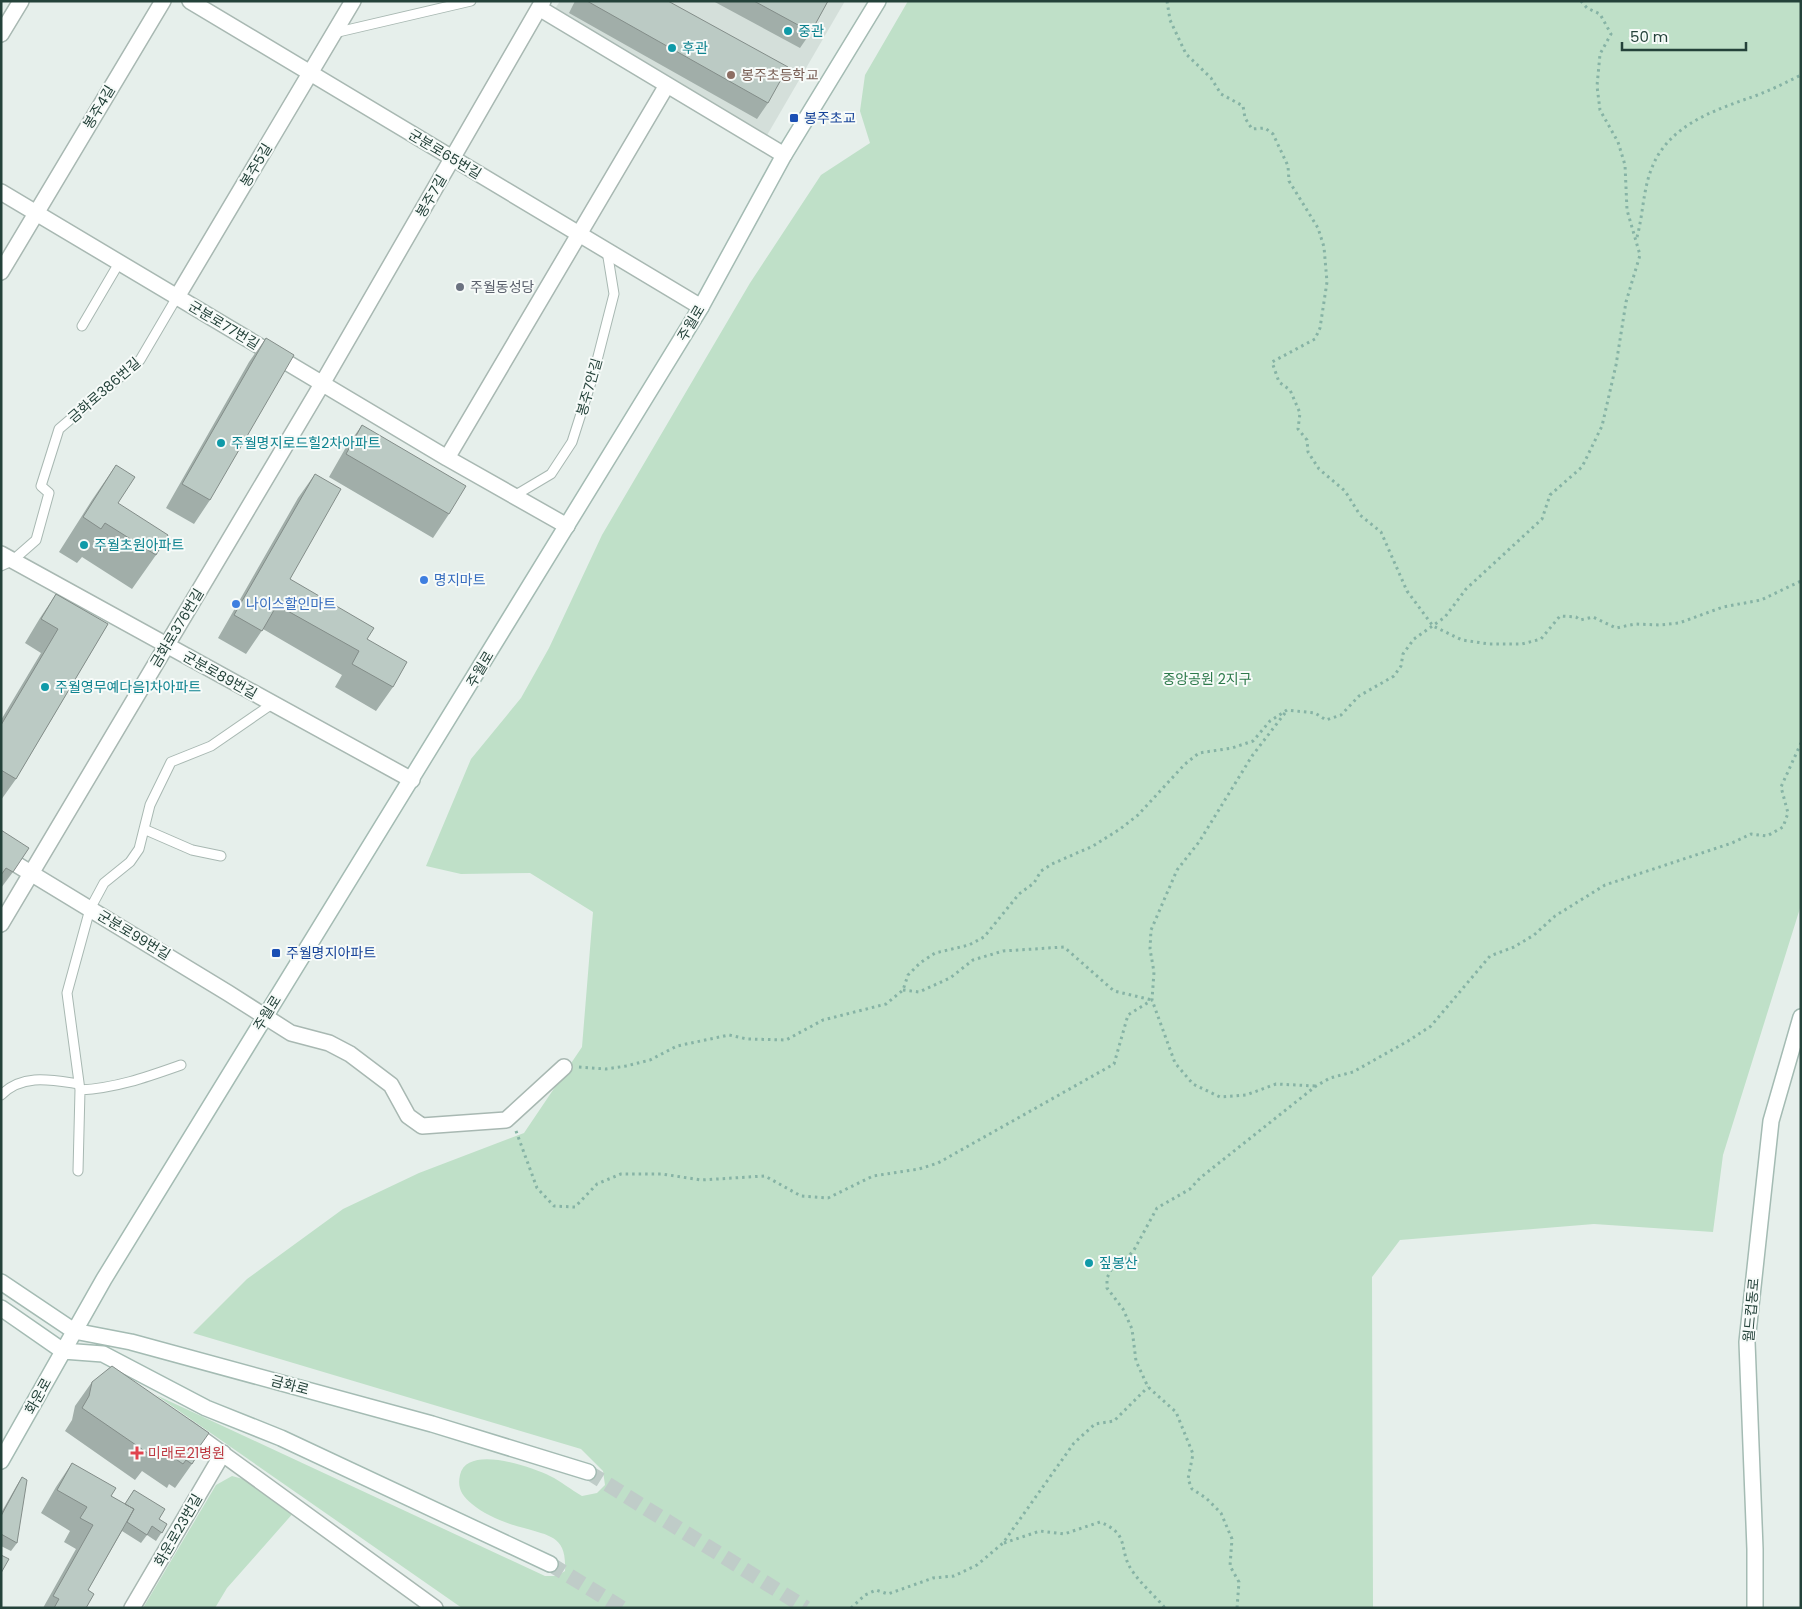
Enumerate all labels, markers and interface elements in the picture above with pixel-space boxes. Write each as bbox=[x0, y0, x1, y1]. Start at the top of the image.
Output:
scale bar bbox=[1622, 20, 1746, 52]
place label: 중관 bbox=[798, 21, 824, 41]
marker: 중관 bbox=[782, 25, 794, 37]
text: 50 m bbox=[1630, 26, 1668, 47]
place label: 후관 bbox=[682, 38, 708, 58]
marker: 후관 bbox=[666, 42, 678, 54]
place label: 봉주초등학교 bbox=[741, 65, 818, 85]
marker: 봉주초등학교 bbox=[725, 69, 737, 81]
street label: 봉주4길 bbox=[78, 82, 120, 132]
place label: 봉주초교 bbox=[804, 108, 856, 128]
marker: 봉주초교 bbox=[788, 112, 800, 124]
street label: 군분로65번길 bbox=[405, 124, 485, 184]
street label: 봉주5길 bbox=[235, 140, 277, 190]
street label: 봉주7길 bbox=[411, 171, 451, 221]
place label: 주월동성당 bbox=[470, 277, 535, 297]
marker: 주월동성당 bbox=[454, 281, 466, 293]
street label: 군분로77번길 bbox=[185, 296, 263, 354]
street label: 주월로 bbox=[672, 301, 710, 345]
street label: 금화로386번길 bbox=[63, 353, 145, 427]
street label: 봉주7안길 bbox=[571, 356, 607, 418]
place label: 주월명지로드힐2차아파트 bbox=[231, 433, 381, 453]
marker: 주월명지로드힐2차아파트 bbox=[215, 437, 227, 449]
place label: 주월초원아파트 bbox=[94, 535, 184, 555]
marker: 주월초원아파트 bbox=[78, 539, 90, 551]
place label: 명지마트 bbox=[434, 570, 486, 590]
marker: 명지마트 bbox=[418, 574, 430, 586]
street label: 금화로376번길 bbox=[145, 585, 209, 671]
place label: 나이스할인마트 bbox=[246, 594, 336, 614]
marker: 나이스할인마트 bbox=[230, 598, 242, 610]
street label: 군분로89번길 bbox=[179, 646, 261, 704]
street label: 주월로 bbox=[461, 647, 499, 691]
park label: 중앙공원 2지구 bbox=[1162, 669, 1252, 689]
place label: 주월영무예다음1차아파트 bbox=[55, 677, 201, 697]
marker: 주월영무예다음1차아파트 bbox=[39, 681, 51, 693]
street label: 군분로99번길 bbox=[94, 905, 174, 965]
place label: 주월명지아파트 bbox=[286, 943, 376, 963]
marker: 주월명지아파트 bbox=[270, 947, 282, 959]
street label: 주월로 bbox=[248, 991, 286, 1035]
place label: 짚봉산 bbox=[1099, 1253, 1138, 1273]
marker: 짚봉산 bbox=[1083, 1257, 1095, 1269]
street label: 월드컵동로 bbox=[1738, 1277, 1764, 1343]
street label: 금화로 bbox=[269, 1370, 311, 1400]
street label: 화운로 bbox=[20, 1374, 56, 1418]
place label: 미래로21병원 bbox=[148, 1443, 225, 1463]
marker: 미래로21병원 bbox=[130, 1446, 144, 1460]
street label: 화운로23번길 bbox=[149, 1490, 207, 1570]

